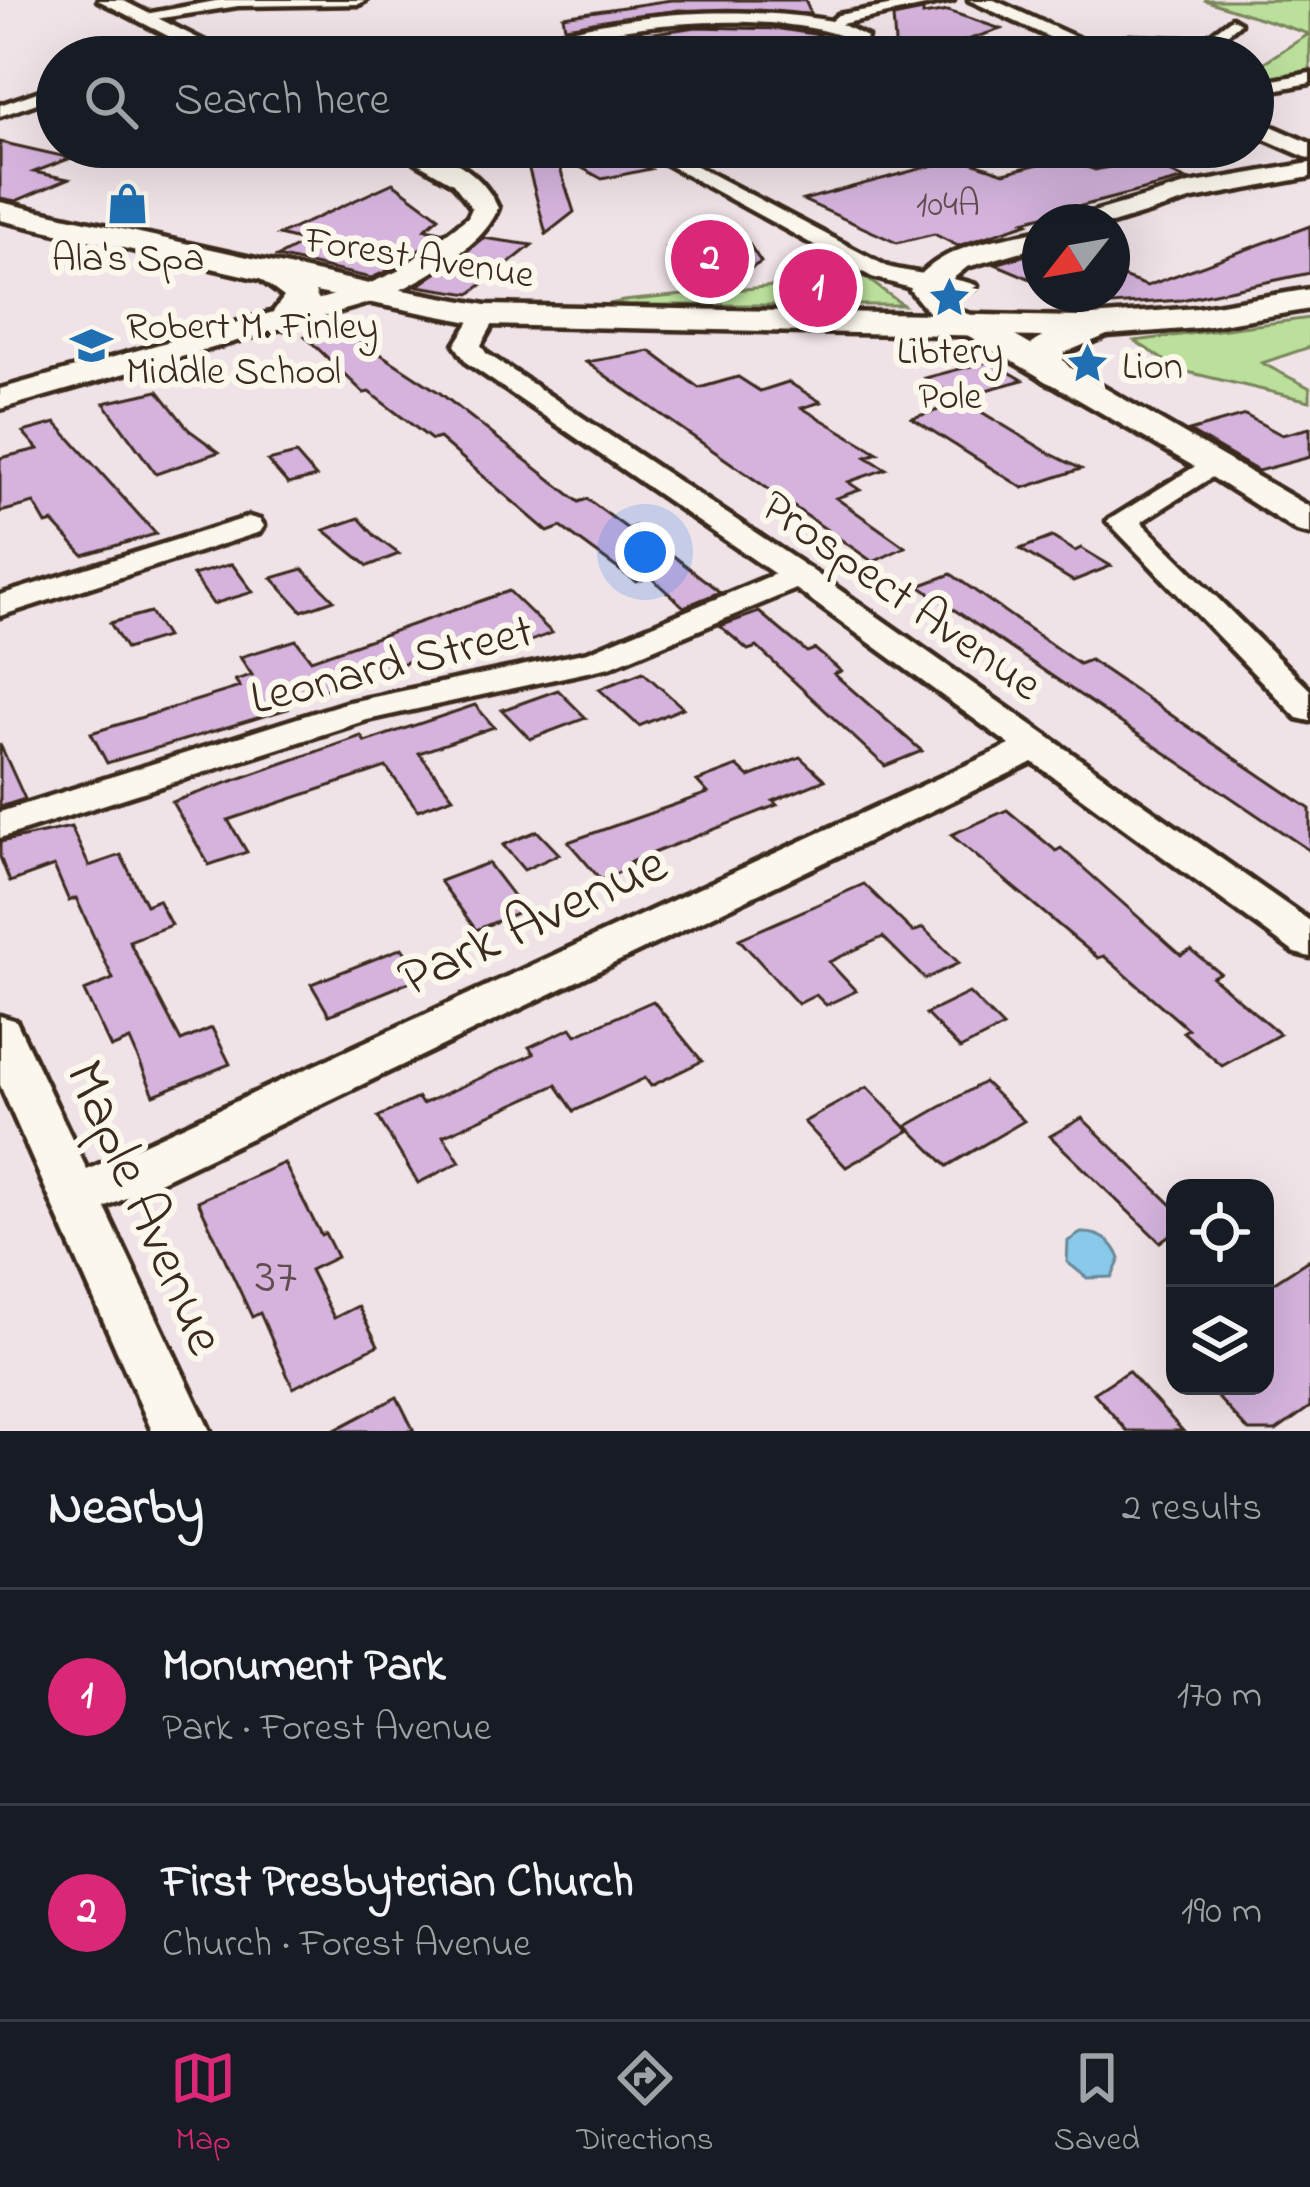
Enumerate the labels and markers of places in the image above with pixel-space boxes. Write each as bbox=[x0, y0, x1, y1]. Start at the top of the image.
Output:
shop icon: Ala's Spa bbox=[105, 181, 151, 227]
pin: 2 bbox=[671, 214, 749, 304]
place label: Ala's Spa bbox=[52, 232, 204, 289]
pin: 1 bbox=[779, 243, 857, 333]
place icon: Libtery Pole bbox=[927, 274, 973, 320]
place label: Robert M. Finley Middle School bbox=[126, 300, 378, 402]
school or university icon: Robert M. Finley Middle School bbox=[69, 323, 115, 369]
place label: Libtery Pole bbox=[897, 325, 1003, 427]
place label: Lion bbox=[1122, 340, 1183, 397]
place icon: Lion bbox=[1065, 341, 1111, 387]

